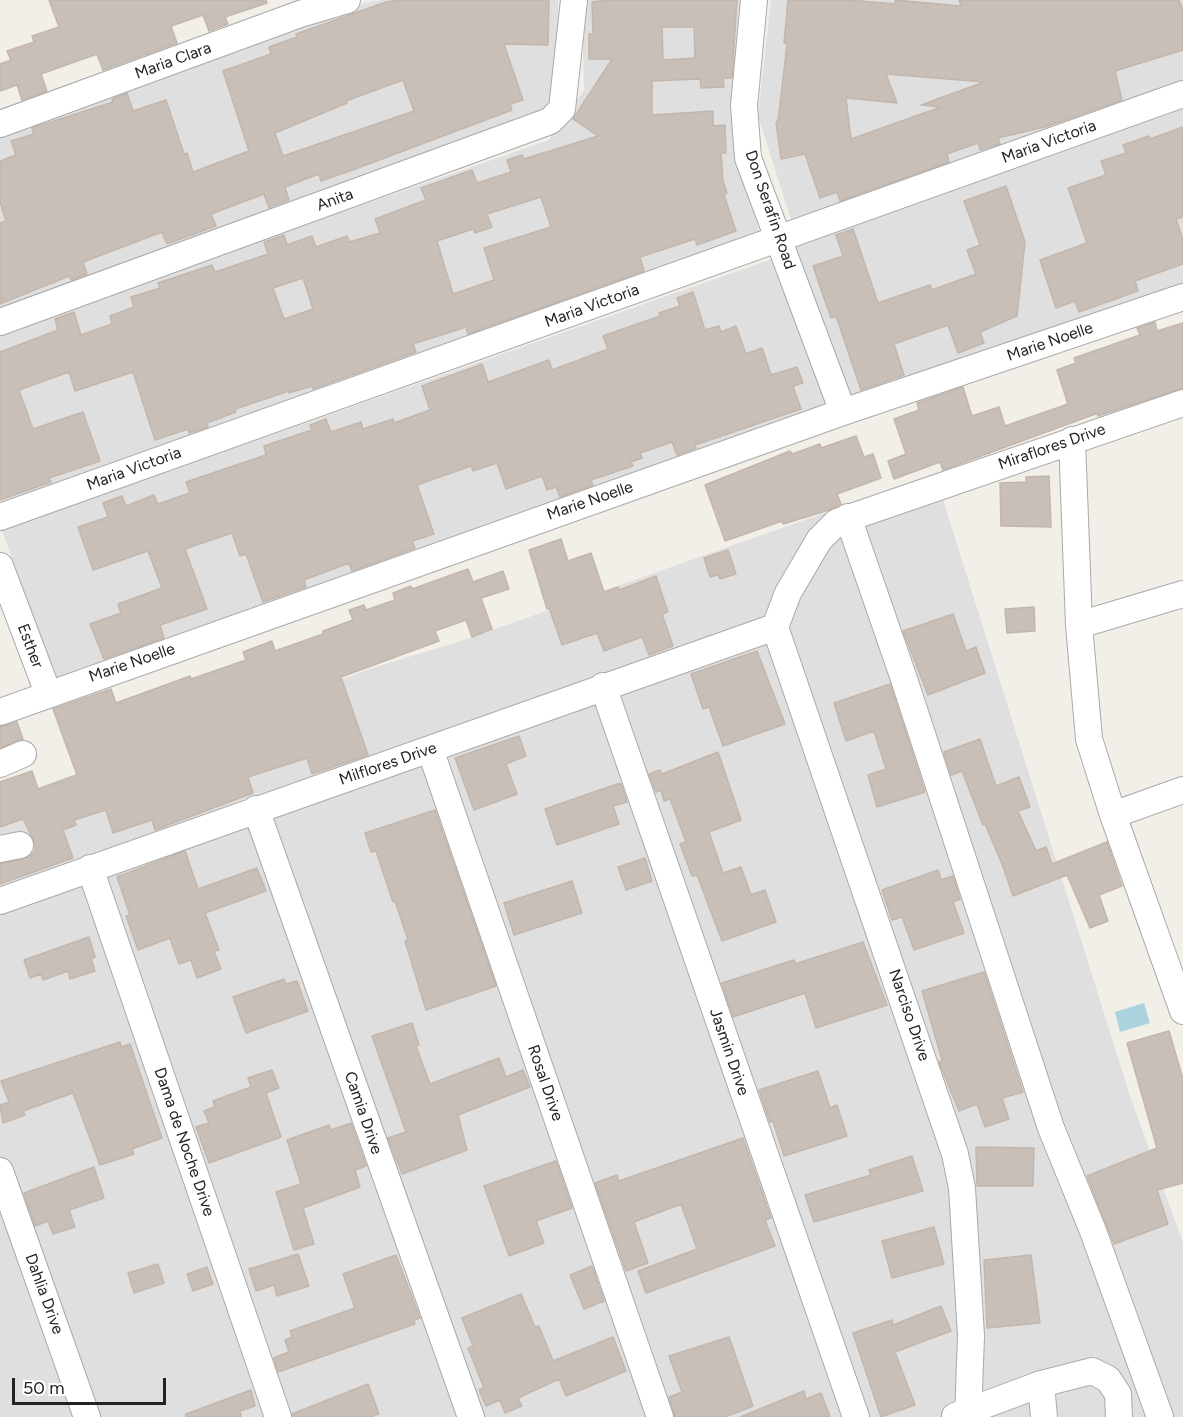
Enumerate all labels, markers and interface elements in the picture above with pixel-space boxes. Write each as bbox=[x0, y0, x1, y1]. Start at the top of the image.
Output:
street label: Maria Clara bbox=[132, 38, 214, 84]
street label: Maria Victoria bbox=[999, 116, 1099, 168]
street label: Don Serafin Road bbox=[741, 148, 799, 272]
street label: Anita bbox=[314, 185, 356, 215]
street label: Maria Victoria bbox=[542, 280, 642, 332]
street label: Marie Noelle bbox=[1004, 318, 1096, 366]
street label: Miraflores Drive bbox=[996, 420, 1108, 474]
street label: Maria Victoria bbox=[84, 443, 184, 495]
street label: Marie Noelle bbox=[544, 477, 636, 525]
street label: Esther bbox=[13, 621, 47, 671]
street label: Marie Noelle bbox=[86, 639, 178, 687]
street label: Milflores Drive bbox=[337, 738, 439, 790]
street label: Narciso Drive bbox=[884, 966, 934, 1064]
street label: Jasmin Drive bbox=[705, 1006, 753, 1098]
street label: Rosal Drive bbox=[523, 1042, 567, 1124]
street label: Dama de Noche Drive bbox=[150, 1065, 218, 1219]
street label: Camia Drive bbox=[340, 1069, 386, 1157]
street label: Dahlia Drive bbox=[21, 1251, 67, 1337]
scale bar bbox=[15, 1366, 170, 1404]
text: 50 m bbox=[23, 1377, 65, 1399]

